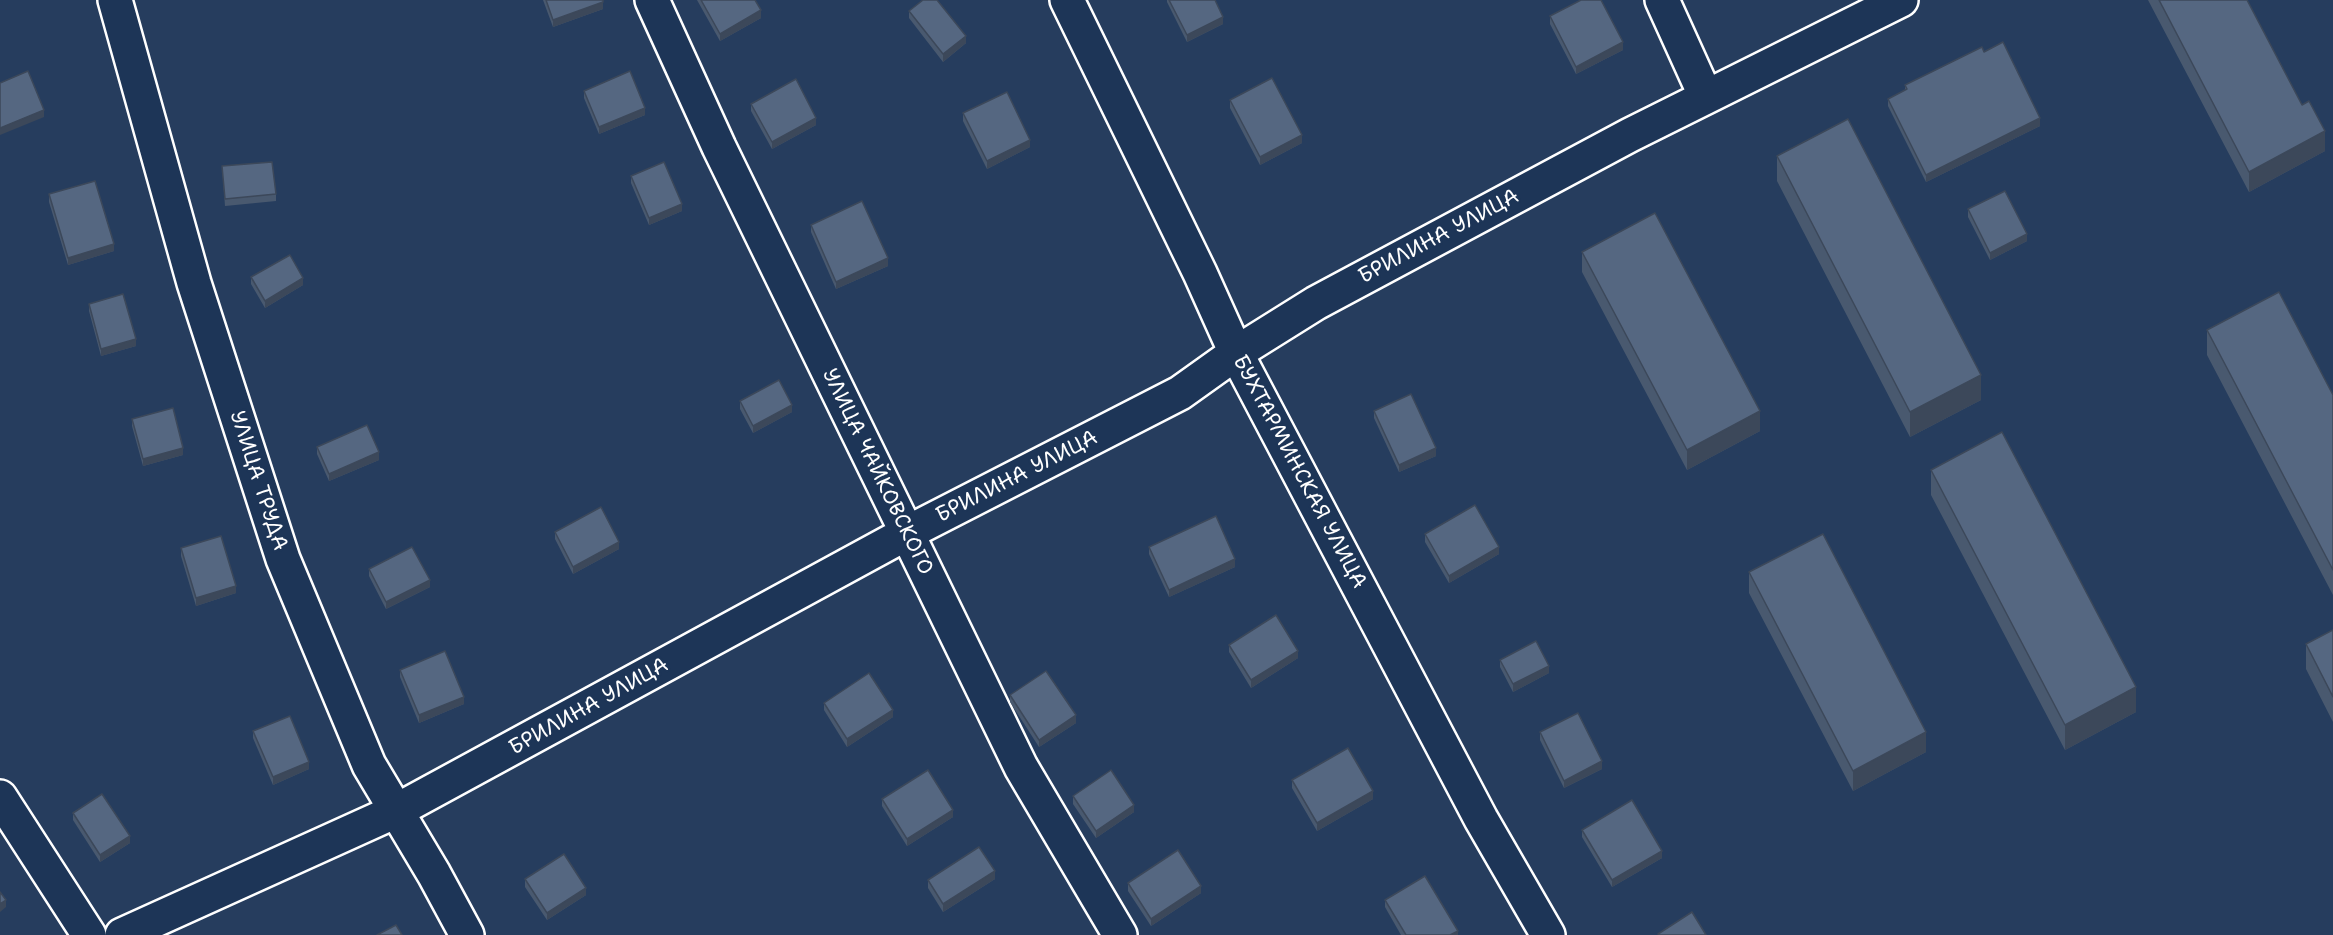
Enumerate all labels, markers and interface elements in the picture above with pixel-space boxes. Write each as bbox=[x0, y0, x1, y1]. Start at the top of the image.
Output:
street label: БРИЛИНА УЛИЦА bbox=[1355, 184, 1523, 290]
street label: БУХТАРМИНСКАЯ УЛИЦА bbox=[1227, 351, 1371, 593]
street label: УЛИЦА ЧАЙКОВСКОГО bbox=[816, 365, 938, 579]
street label: УЛИЦА ТРУДА bbox=[224, 408, 292, 554]
street label: БРИЛИНА УЛИЦА bbox=[932, 425, 1102, 529]
street label: БРИЛИНА УЛИЦА bbox=[505, 653, 673, 761]

